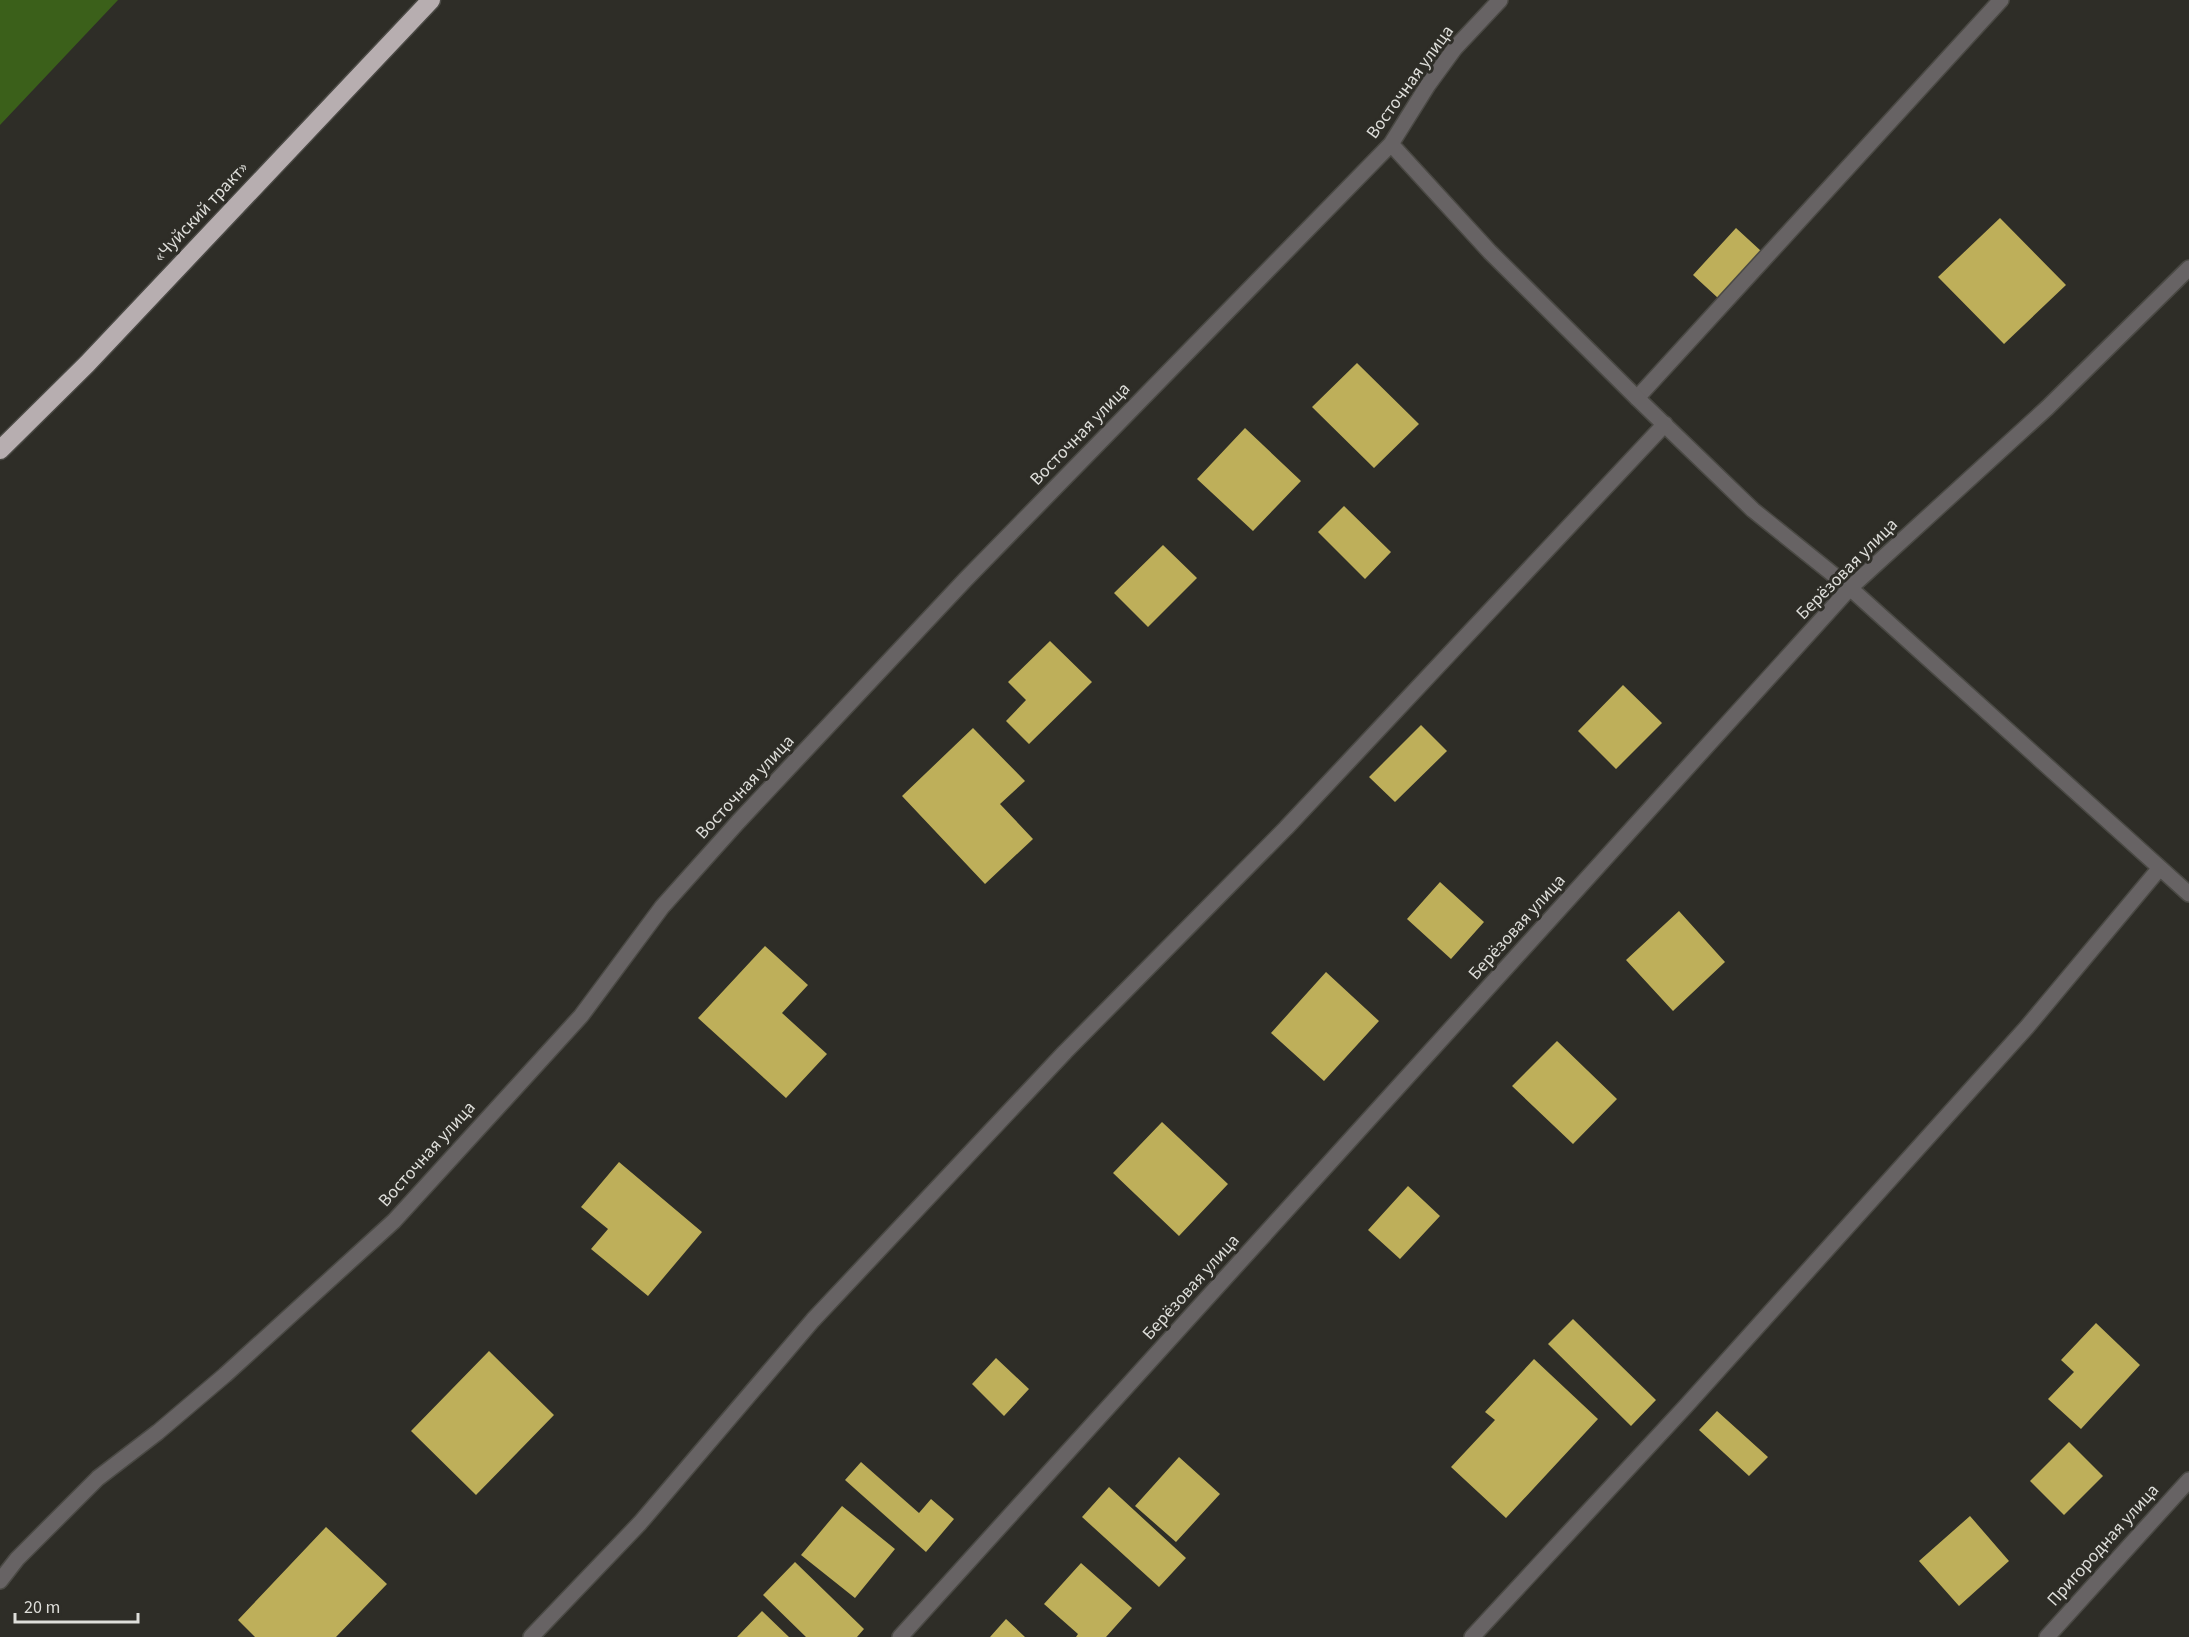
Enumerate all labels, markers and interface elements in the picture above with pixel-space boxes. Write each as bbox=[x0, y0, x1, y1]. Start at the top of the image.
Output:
street label: Восточная улица bbox=[1360, 20, 1460, 144]
street label: «Чуйский тракт» bbox=[148, 156, 254, 268]
street label: Восточная улица bbox=[1024, 377, 1136, 491]
street label: Берёзовая улица bbox=[1791, 513, 1903, 625]
street label: Восточная улица bbox=[690, 729, 800, 845]
street label: Берёзовая улица bbox=[1463, 869, 1571, 985]
street label: Восточная улица bbox=[373, 1096, 481, 1212]
street label: Берёзовая улица bbox=[1137, 1229, 1245, 1345]
street label: Пригородная улица bbox=[2041, 1478, 2165, 1612]
scale bar bbox=[15, 1586, 138, 1624]
text: 20 m bbox=[24, 1595, 60, 1620]

